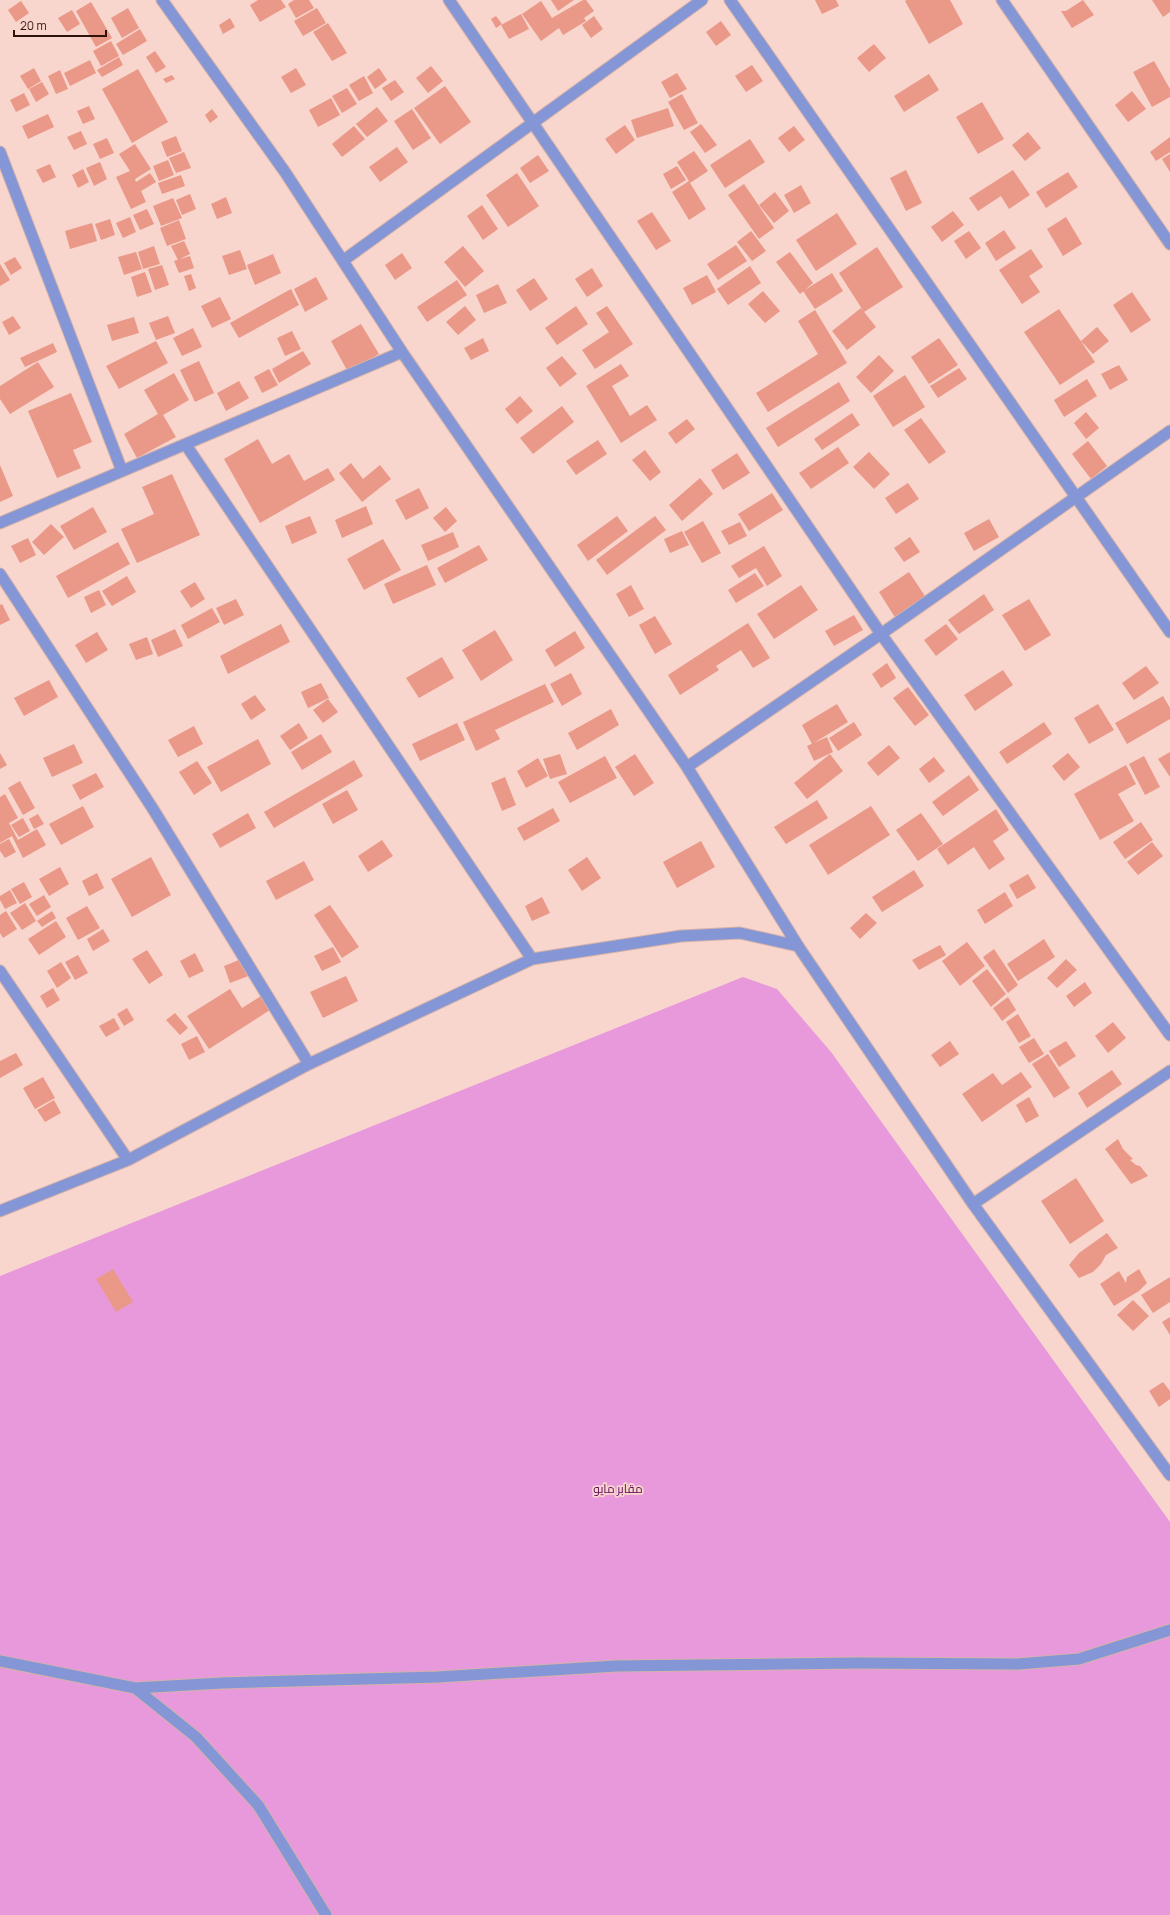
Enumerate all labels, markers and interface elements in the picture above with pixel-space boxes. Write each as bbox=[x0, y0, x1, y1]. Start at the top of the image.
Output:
scale bar bbox=[14, 12, 106, 38]
text: 20 m bbox=[20, 17, 47, 34]
park label: مقابر مايو bbox=[593, 1480, 643, 1497]

